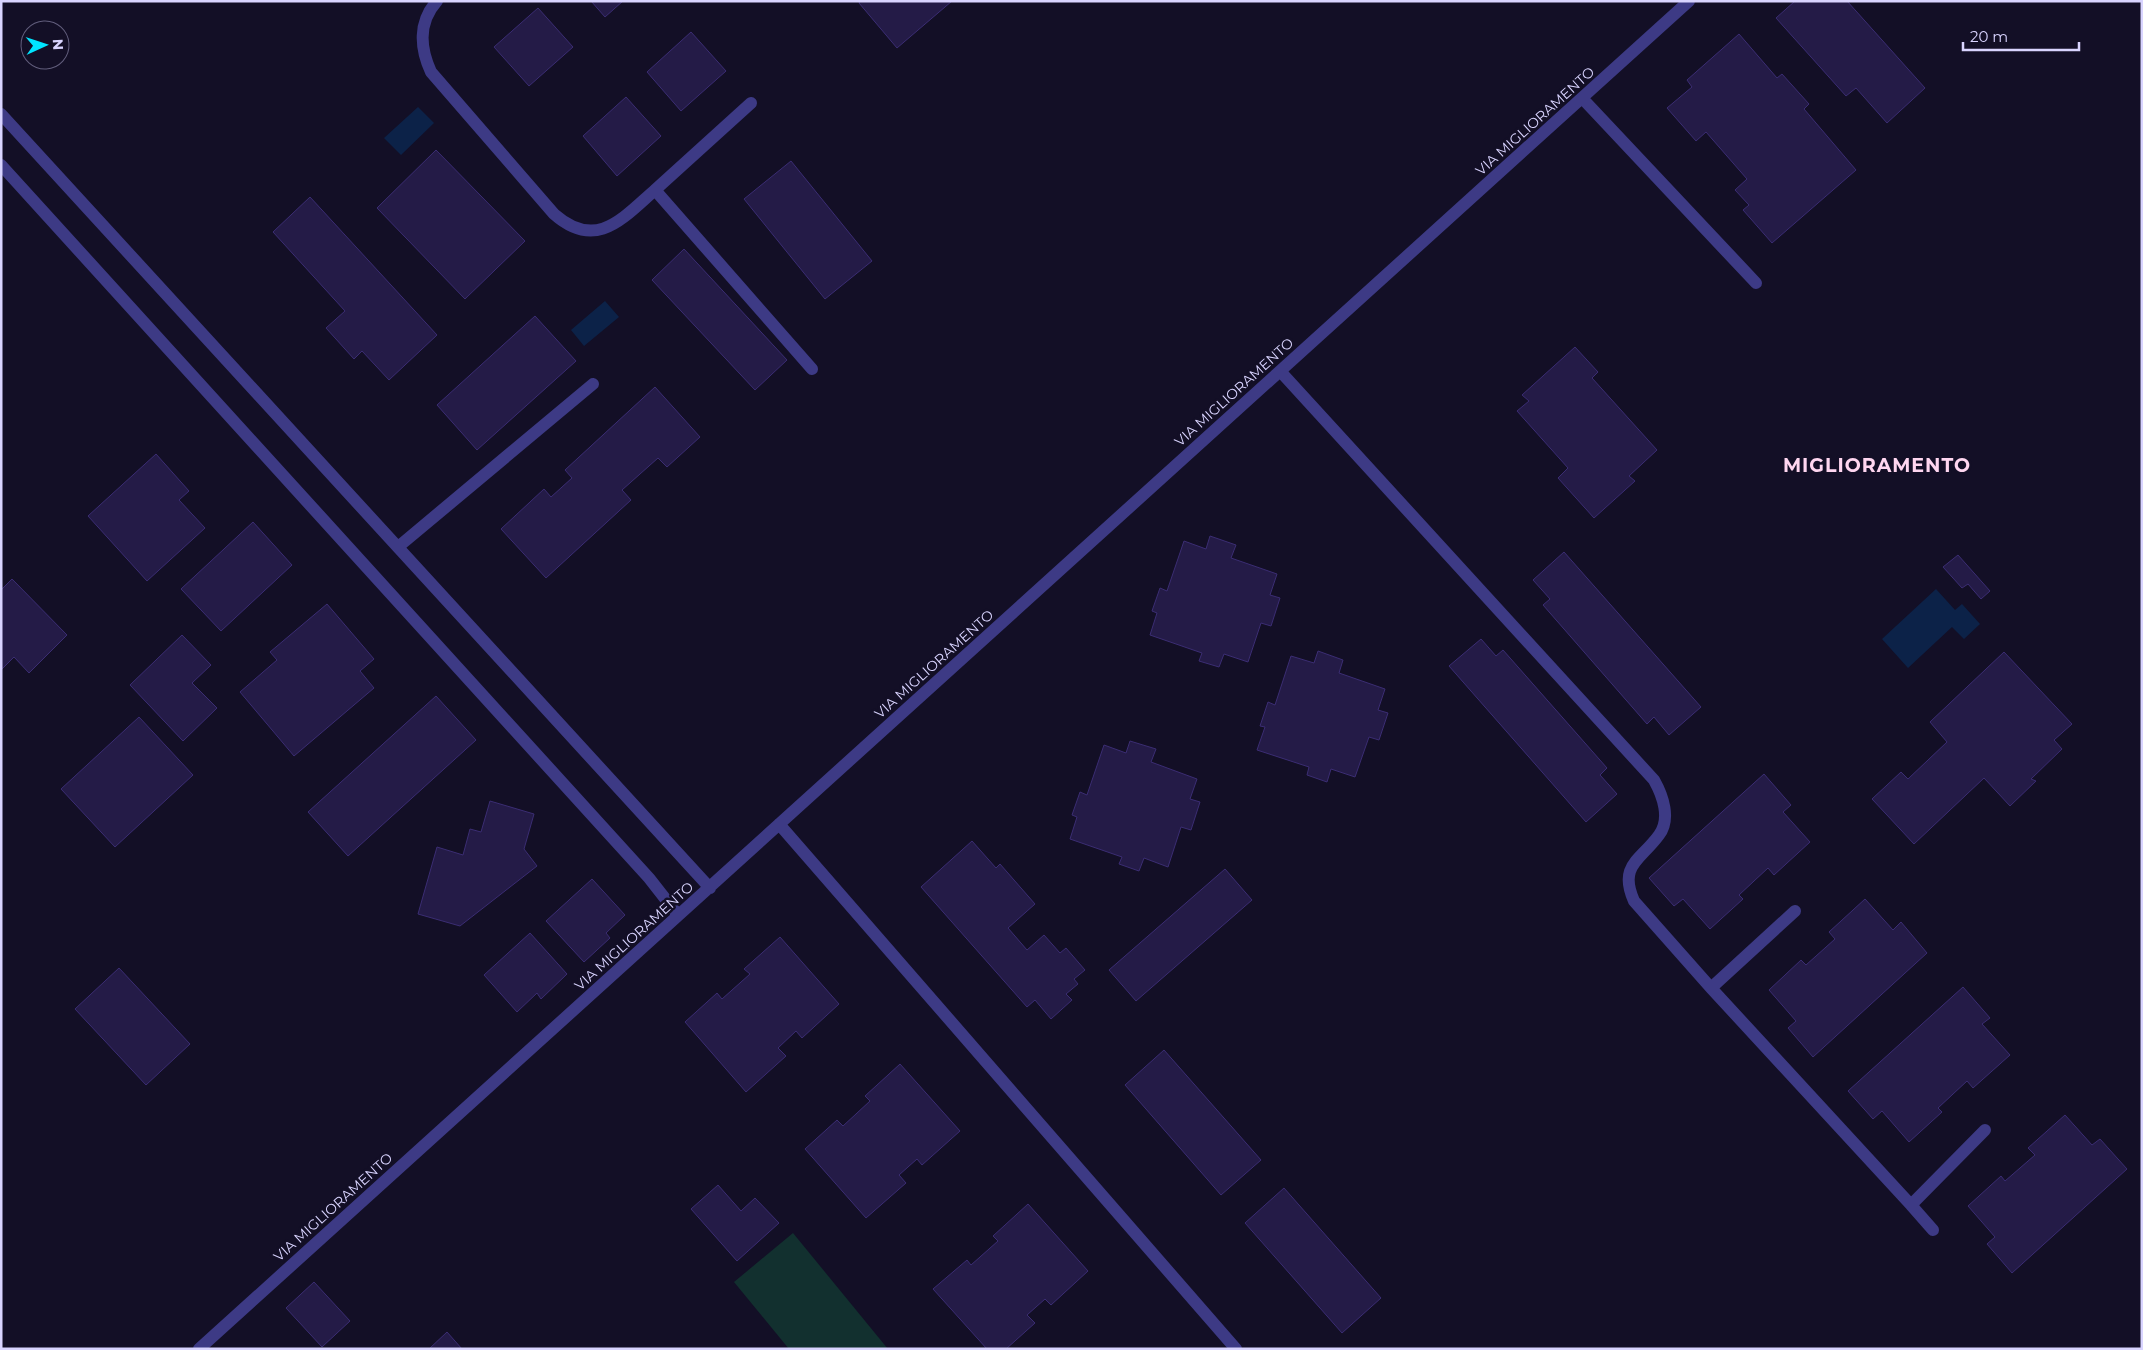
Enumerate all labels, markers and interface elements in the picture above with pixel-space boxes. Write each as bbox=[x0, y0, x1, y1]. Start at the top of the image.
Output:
north arrow bbox=[20, 20, 70, 70]
scale bar bbox=[1963, 20, 2079, 52]
text: 20 m bbox=[1970, 27, 2008, 46]
text: N bbox=[49, 38, 67, 50]
street label: VIA MIGLIORAMENTO bbox=[1472, 63, 1598, 179]
street label: VIA MIGLIORAMENTO bbox=[1171, 334, 1297, 450]
district label: MIGLIORAMENTO bbox=[1783, 454, 1971, 477]
street label: VIA MIGLIORAMENTO bbox=[871, 606, 997, 722]
street label: VIA MIGLIORAMENTO bbox=[571, 878, 697, 994]
street label: VIA MIGLIORAMENTO bbox=[270, 1149, 396, 1265]

